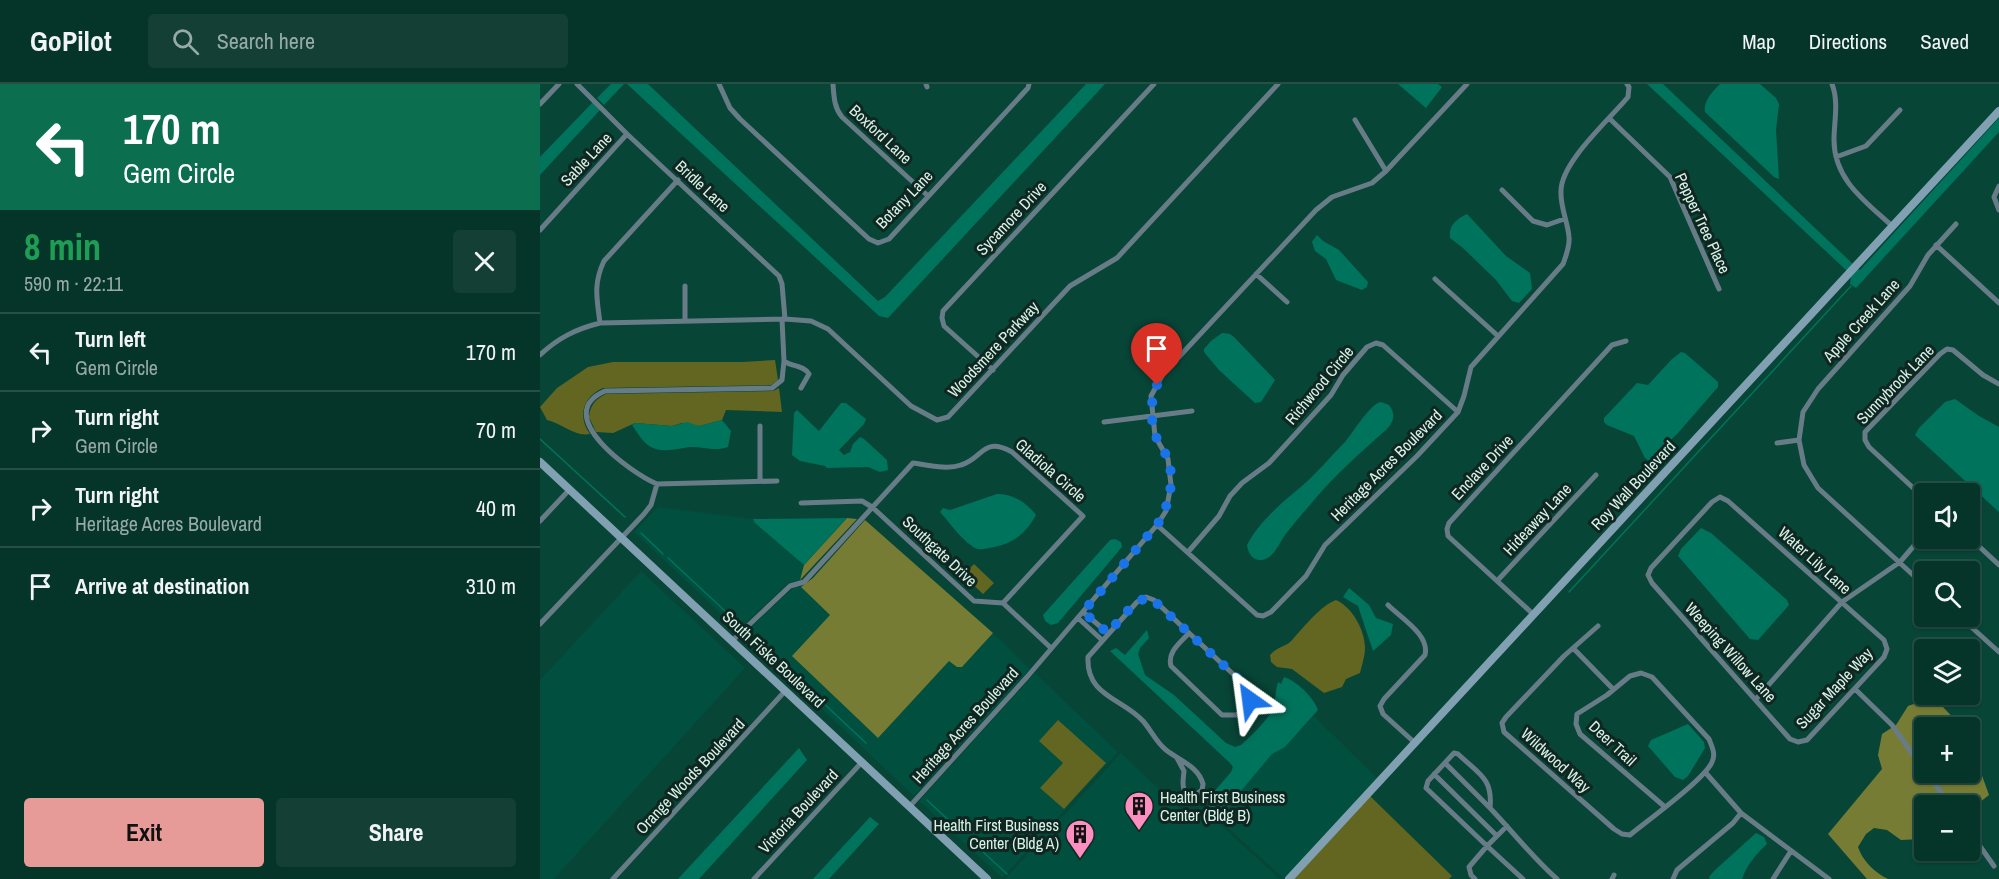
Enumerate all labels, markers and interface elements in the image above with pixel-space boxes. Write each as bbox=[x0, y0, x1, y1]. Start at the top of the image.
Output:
search box bbox=[148, 14, 568, 68]
text: GoPilot bbox=[30, 22, 112, 60]
icon: search bbox=[169, 25, 202, 58]
text: Search here bbox=[217, 26, 315, 56]
text: Map bbox=[1742, 27, 1776, 56]
text: Directions bbox=[1809, 27, 1887, 56]
text: Saved bbox=[1920, 27, 1969, 56]
street label: Boxford Lane bbox=[845, 99, 917, 169]
text: 170 m bbox=[123, 101, 221, 157]
icon: left bbox=[24, 108, 102, 186]
street label: Sable Lane bbox=[555, 127, 617, 191]
text: Gem Circle bbox=[123, 155, 235, 191]
street label: Bridle Lane bbox=[671, 155, 735, 217]
street label: Botany Lane bbox=[870, 165, 938, 233]
street label: Pepper Tree Place bbox=[1670, 169, 1736, 277]
street label: Sycamore Drive bbox=[971, 176, 1051, 260]
text: 8 min bbox=[24, 223, 101, 271]
button: close bbox=[453, 230, 516, 293]
text: 590 m · 22:11 bbox=[24, 270, 123, 297]
street label: Apple Creek Lane bbox=[1817, 274, 1904, 367]
street label: Woodsmere Parkway bbox=[943, 296, 1044, 402]
pin bbox=[1131, 323, 1182, 385]
text: Turn left bbox=[75, 324, 146, 354]
icon: arrive bbox=[1140, 332, 1173, 365]
icon: left bbox=[24, 336, 57, 369]
text: 170 m bbox=[466, 337, 516, 367]
street label: Sunnybrook Lane bbox=[1851, 339, 1939, 429]
street label: Richwood Circle bbox=[1280, 341, 1358, 429]
text: Gem Circle bbox=[75, 354, 158, 381]
text: Turn right bbox=[75, 402, 159, 432]
street label: Heritage Acres Boulevard bbox=[1325, 404, 1447, 526]
icon: right bbox=[24, 414, 57, 447]
text: 70 m bbox=[476, 415, 516, 445]
street label: Enclave Drive bbox=[1446, 430, 1518, 504]
text: Gem Circle bbox=[75, 432, 158, 459]
street label: Gladiola Circle bbox=[1011, 433, 1091, 507]
street label: Roy Wall Boulevard bbox=[1586, 436, 1680, 534]
street label: Hideaway Lane bbox=[1498, 478, 1576, 560]
text: Turn right bbox=[75, 480, 159, 510]
map controls bbox=[1914, 483, 1980, 861]
button: sound bbox=[1914, 483, 1980, 549]
icon: right bbox=[24, 492, 57, 525]
text: 40 m bbox=[476, 493, 516, 523]
text: Heritage Acres Boulevard bbox=[75, 510, 262, 537]
street label: Southgate Drive bbox=[898, 511, 982, 591]
street label: Water Lily Lane bbox=[1774, 521, 1856, 599]
button: search bbox=[1914, 561, 1980, 627]
icon: arrive bbox=[24, 570, 57, 603]
text: Arrive at destination bbox=[75, 571, 249, 601]
text: 310 m bbox=[466, 571, 516, 601]
street label: Weeping Willow Lane bbox=[1680, 597, 1782, 707]
street label: South Fiske Boulevard bbox=[718, 606, 830, 712]
button: layers bbox=[1914, 639, 1980, 705]
street label: Sugar Maple Way bbox=[1791, 642, 1878, 733]
street label: Heritage Acres Boulevard bbox=[907, 662, 1023, 788]
position arrow bbox=[1218, 668, 1282, 732]
street label: Orange Woods Boulevard bbox=[631, 713, 749, 839]
street label: Deer Trail bbox=[1584, 715, 1642, 771]
button: + bbox=[1914, 717, 1980, 783]
street label: Wildwood Way bbox=[1516, 723, 1596, 798]
street label: Victoria Boulevard bbox=[753, 764, 843, 858]
place label: Health First Business Center (Bldg B) bbox=[1160, 786, 1285, 826]
building icon: Health First Business Center (Bldg B) bbox=[1123, 790, 1155, 832]
button: − bbox=[1914, 795, 1980, 861]
button: Exit bbox=[24, 798, 264, 867]
button: Share bbox=[276, 798, 516, 867]
place label: Health First Business Center (Bldg A) bbox=[934, 814, 1059, 854]
building icon: Health First Business Center (Bldg A) bbox=[1064, 818, 1096, 860]

